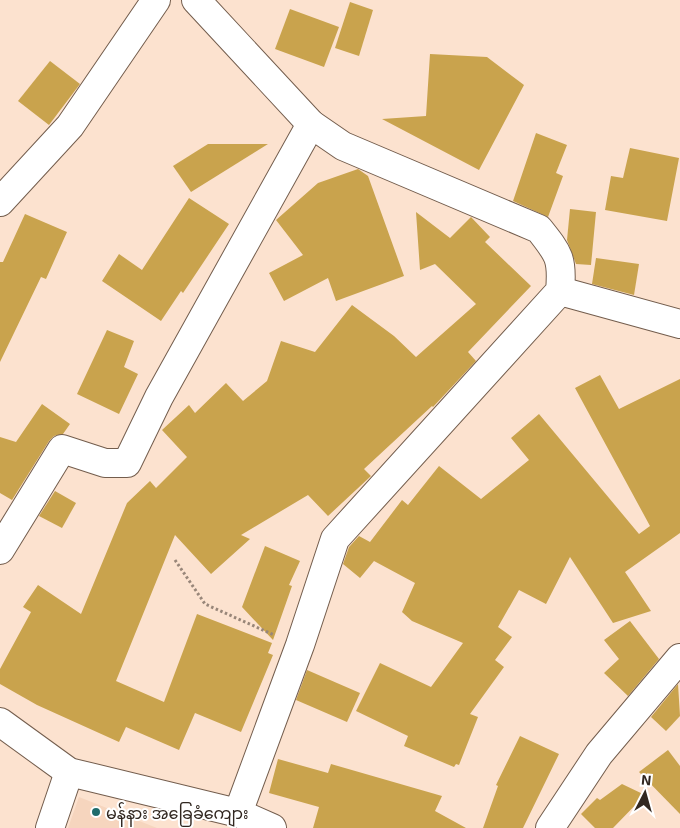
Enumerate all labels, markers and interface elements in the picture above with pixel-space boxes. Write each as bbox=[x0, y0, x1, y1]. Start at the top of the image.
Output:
north arrow bbox=[620, 768, 670, 818]
text: N bbox=[640, 771, 652, 789]
place label: မန်နား အခြေခံကျေား bbox=[106, 802, 249, 827]
marker: မန်နား အခြေခံကျေား bbox=[90, 806, 102, 818]

